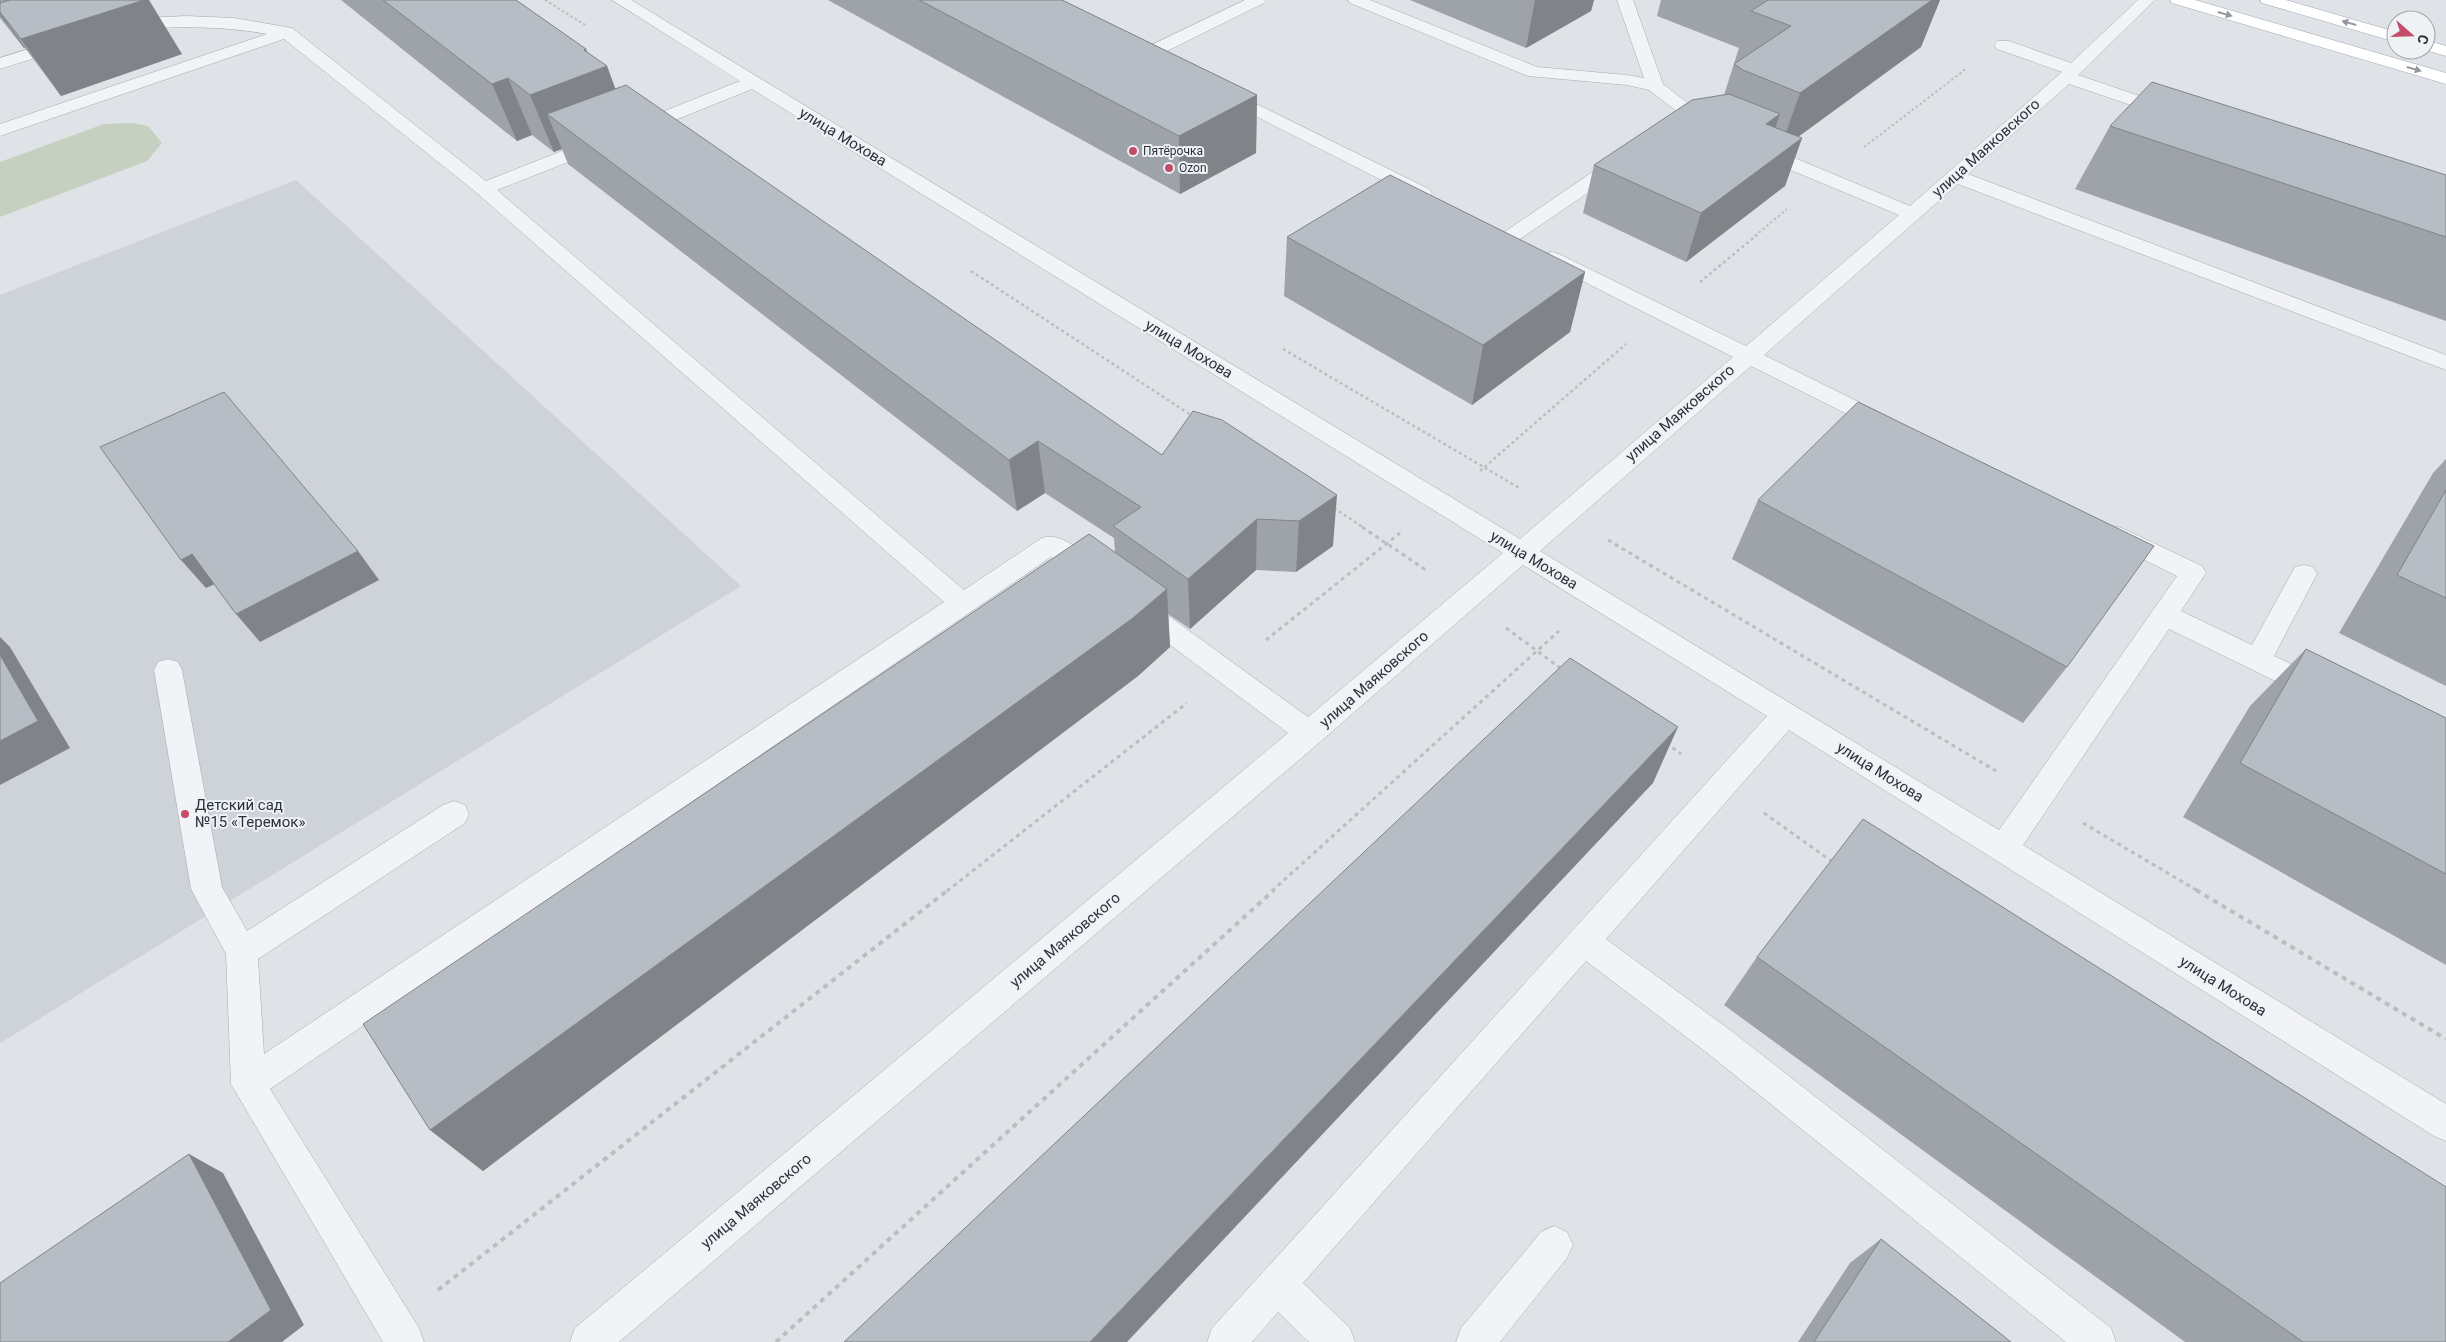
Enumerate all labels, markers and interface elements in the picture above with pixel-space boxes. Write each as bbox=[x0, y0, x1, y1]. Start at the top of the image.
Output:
one-way arrow bbox=[2217, 10, 2232, 18]
north arrow bbox=[2386, 10, 2436, 60]
one-way arrow bbox=[2342, 19, 2357, 27]
text: С bbox=[2414, 32, 2432, 46]
one-way arrow bbox=[2407, 66, 2422, 74]
street label: улица Маяковского bbox=[1928, 95, 2044, 201]
street label: улица Мохова bbox=[796, 104, 890, 170]
place label: Пятёрочка bbox=[1143, 144, 1203, 158]
marker: Пятёрочка bbox=[1127, 145, 1139, 157]
place label: Ozon bbox=[1179, 161, 1207, 175]
marker: Ozon bbox=[1163, 162, 1175, 174]
street label: улица Мохова bbox=[1142, 316, 1236, 382]
street label: улица Маяковского bbox=[1622, 361, 1738, 465]
street label: улица Мохова bbox=[1487, 527, 1581, 593]
street label: улица Маяковского bbox=[1316, 627, 1432, 731]
street label: улица Мохова bbox=[1833, 738, 1927, 806]
place label: Детский сад №15 «Теремок» bbox=[195, 796, 305, 831]
marker: Детский сад №15 «Теремок» bbox=[179, 808, 191, 820]
street label: улица Маяковского bbox=[1006, 889, 1124, 991]
street label: улица Мохова bbox=[2176, 952, 2270, 1020]
street label: улица Маяковского bbox=[697, 1150, 815, 1252]

